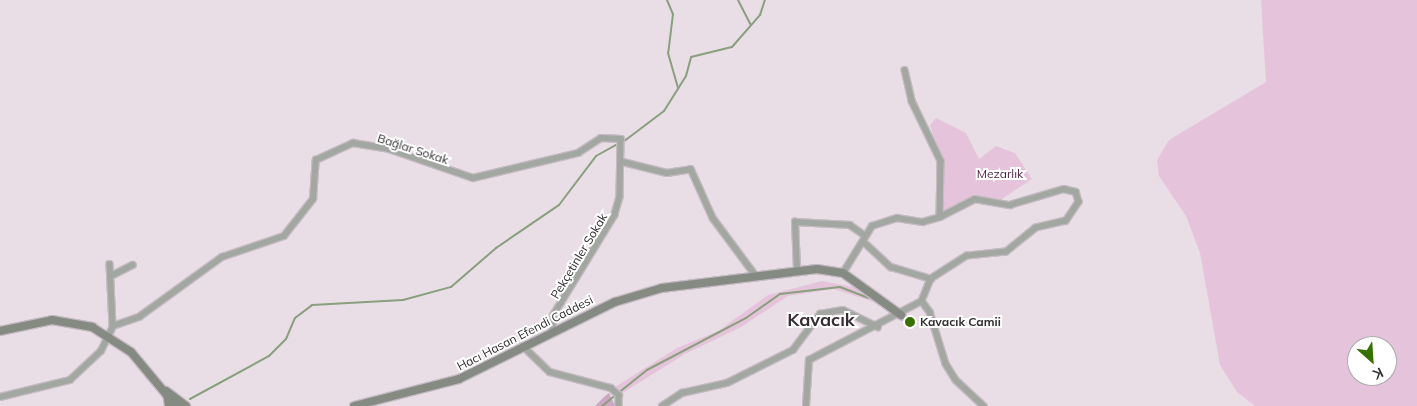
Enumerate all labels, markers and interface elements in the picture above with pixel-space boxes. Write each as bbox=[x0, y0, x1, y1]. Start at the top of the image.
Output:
street label: Bağlar Sokak bbox=[376, 131, 450, 167]
park label: Mezarlık bbox=[977, 167, 1023, 181]
street label: Pekçetinler Sokak bbox=[548, 211, 610, 301]
street label: Hacı Hasan Efendi Caddesi bbox=[455, 292, 595, 374]
district label: Kavacık bbox=[787, 309, 855, 331]
place label: Kavacık Camii bbox=[920, 315, 1001, 329]
marker: Kavacık Camii bbox=[904, 316, 916, 328]
north arrow bbox=[1347, 336, 1397, 386]
text: K bbox=[1370, 363, 1386, 384]

